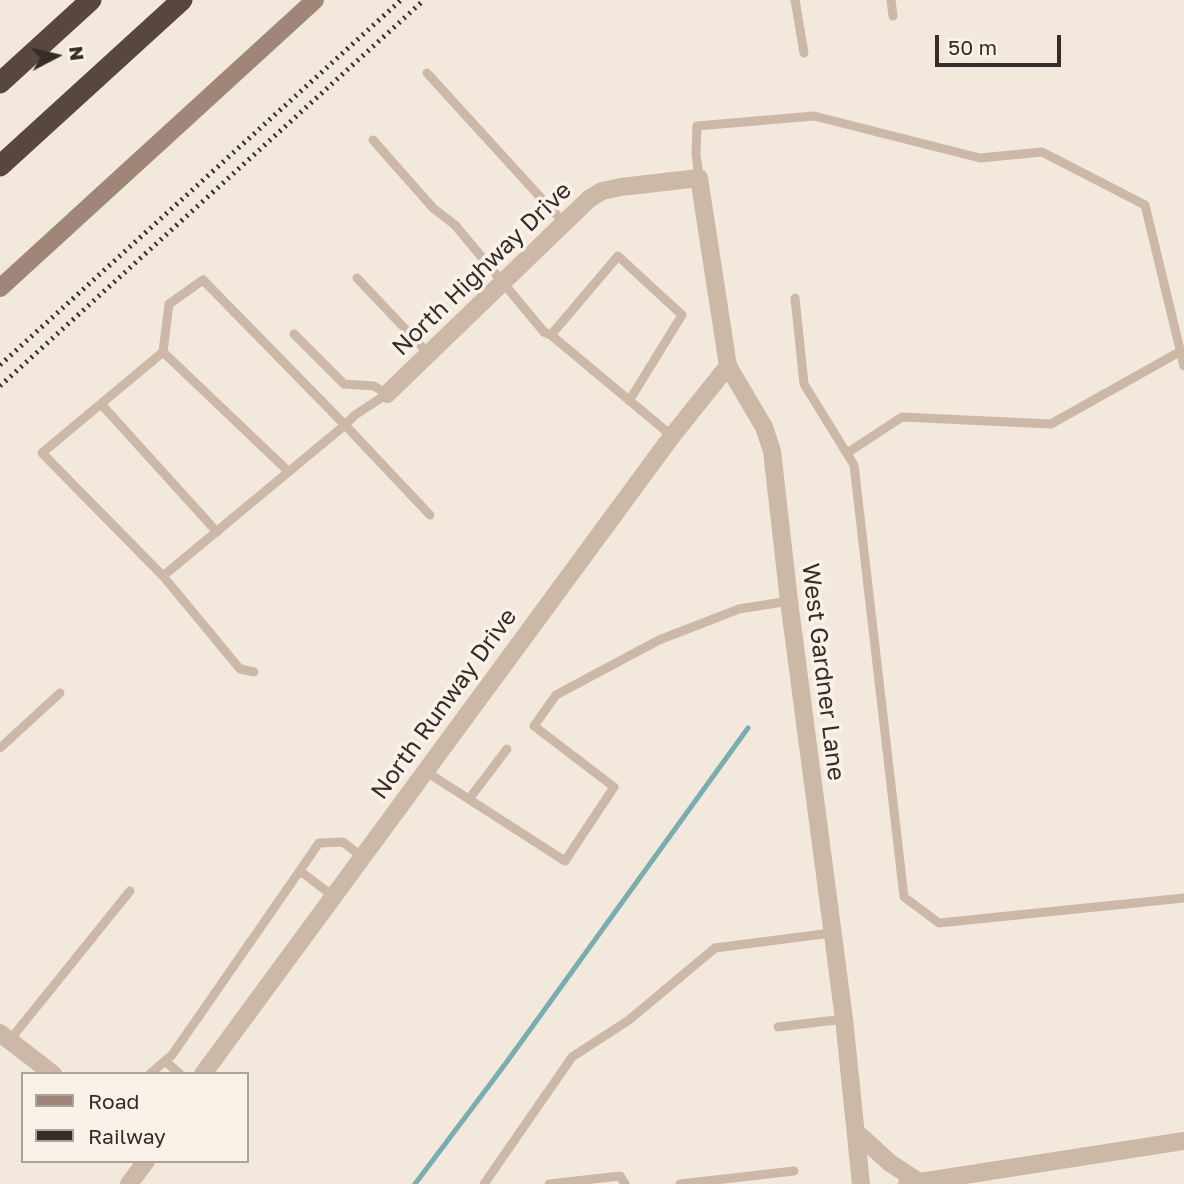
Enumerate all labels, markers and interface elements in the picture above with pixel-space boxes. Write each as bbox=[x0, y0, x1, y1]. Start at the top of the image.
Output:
north arrow bbox=[21, 21, 91, 91]
scale bar bbox=[939, 21, 1065, 65]
text: 50 m bbox=[948, 34, 997, 60]
text: N bbox=[65, 45, 90, 62]
street label: North Highway Drive bbox=[386, 176, 578, 362]
street label: West Gardner Lane bbox=[795, 562, 851, 782]
street label: North Runway Drive bbox=[365, 603, 523, 805]
legend bbox=[21, 1072, 248, 1163]
text: Road bbox=[88, 1088, 139, 1114]
text: Railway bbox=[88, 1123, 166, 1149]

